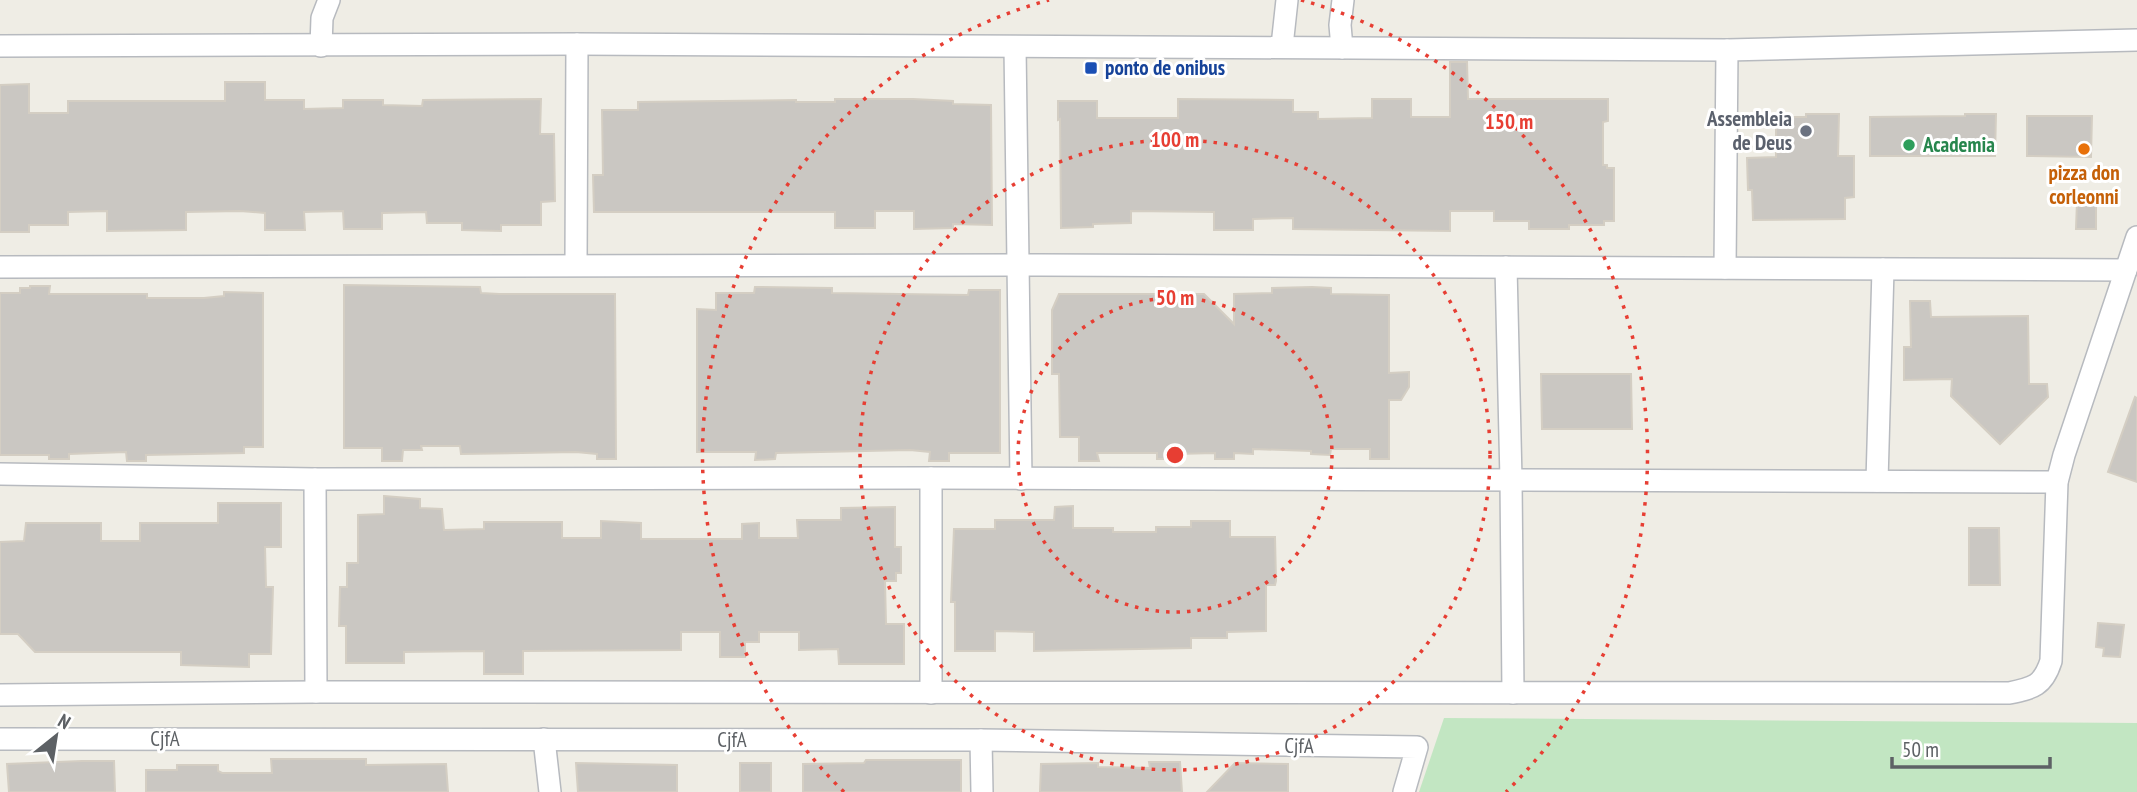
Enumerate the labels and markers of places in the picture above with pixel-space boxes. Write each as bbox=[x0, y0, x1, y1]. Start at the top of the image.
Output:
place label: ponto de onibus bbox=[1105, 54, 1225, 81]
marker: ponto de onibus bbox=[1083, 60, 1099, 76]
place label: Assembleia de Deus bbox=[1706, 105, 1792, 156]
marker: Assembleia de Deus bbox=[1798, 123, 1814, 139]
place label: Academia bbox=[1922, 131, 1995, 158]
marker: Academia bbox=[1901, 137, 1917, 153]
marker: pizza don corleonni bbox=[2076, 141, 2092, 157]
place label: pizza don corleonni bbox=[2048, 159, 2120, 210]
centre of rings bbox=[1163, 443, 1187, 467]

